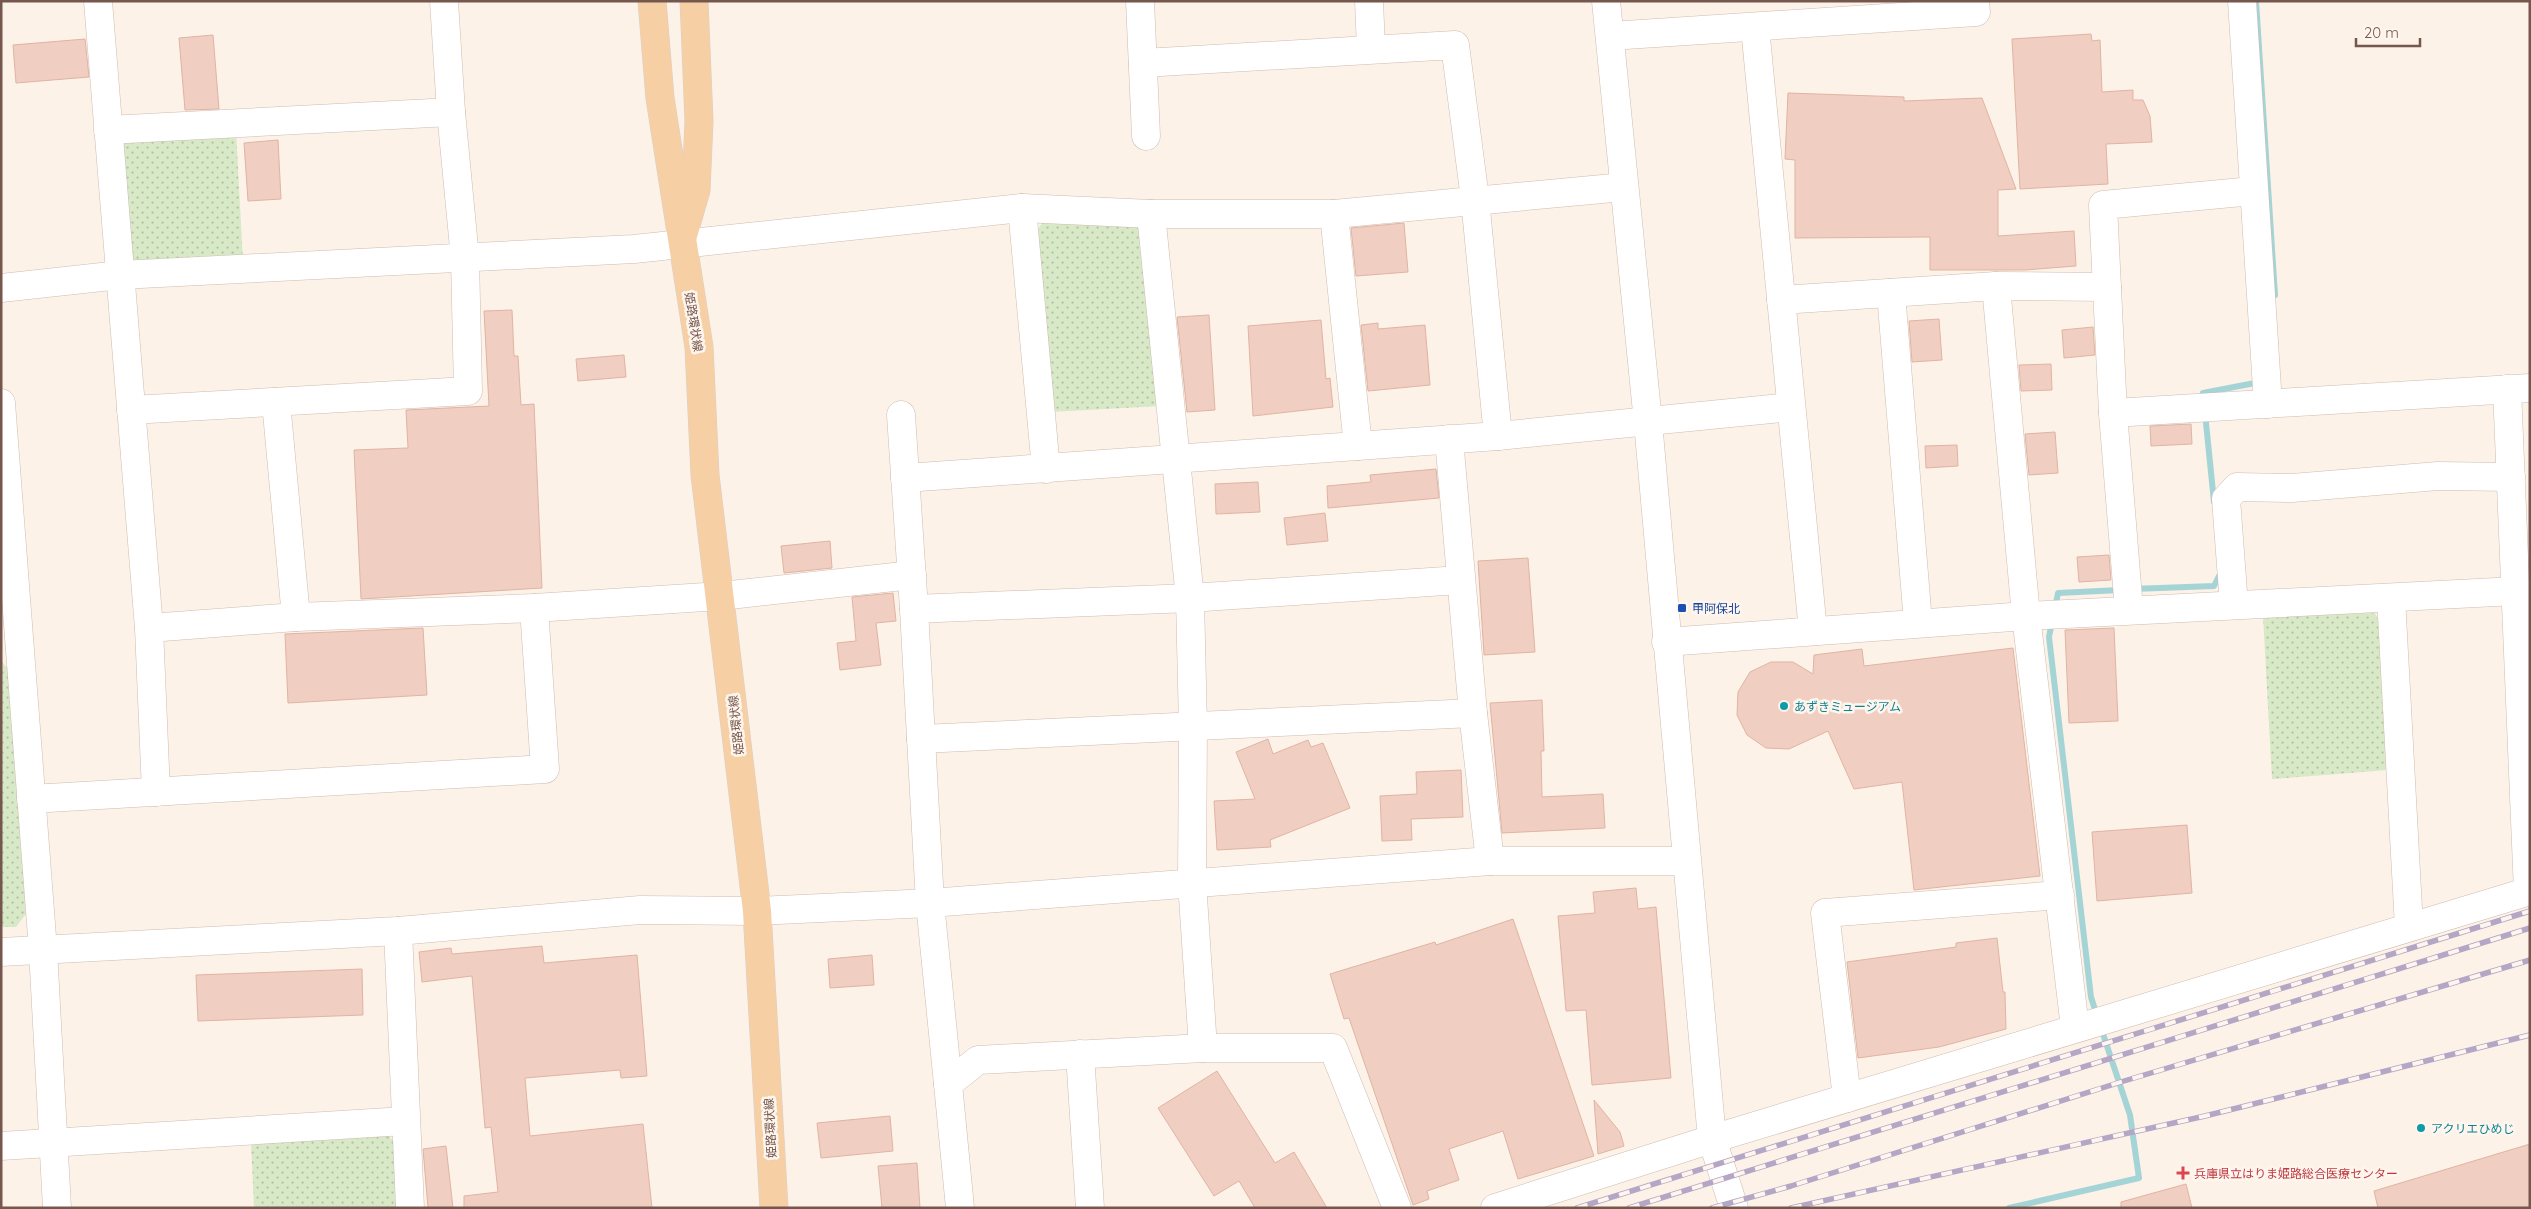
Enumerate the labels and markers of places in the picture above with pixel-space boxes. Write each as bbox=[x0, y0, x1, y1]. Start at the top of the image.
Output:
place label: 甲阿保北 bbox=[1692, 601, 1740, 616]
marker: 甲阿保北 bbox=[1676, 602, 1688, 614]
place label: あずきミュージアム bbox=[1794, 699, 1901, 714]
marker: あずきミュージアム bbox=[1778, 700, 1790, 712]
place label: アクリエひめじ bbox=[2431, 1121, 2514, 1136]
marker: アクリエひめじ bbox=[2415, 1122, 2427, 1134]
marker: 兵庫県立はりま姫路総合医療センター bbox=[2176, 1166, 2190, 1180]
place label: 兵庫県立はりま姫路総合医療センター bbox=[2194, 1166, 2398, 1181]

